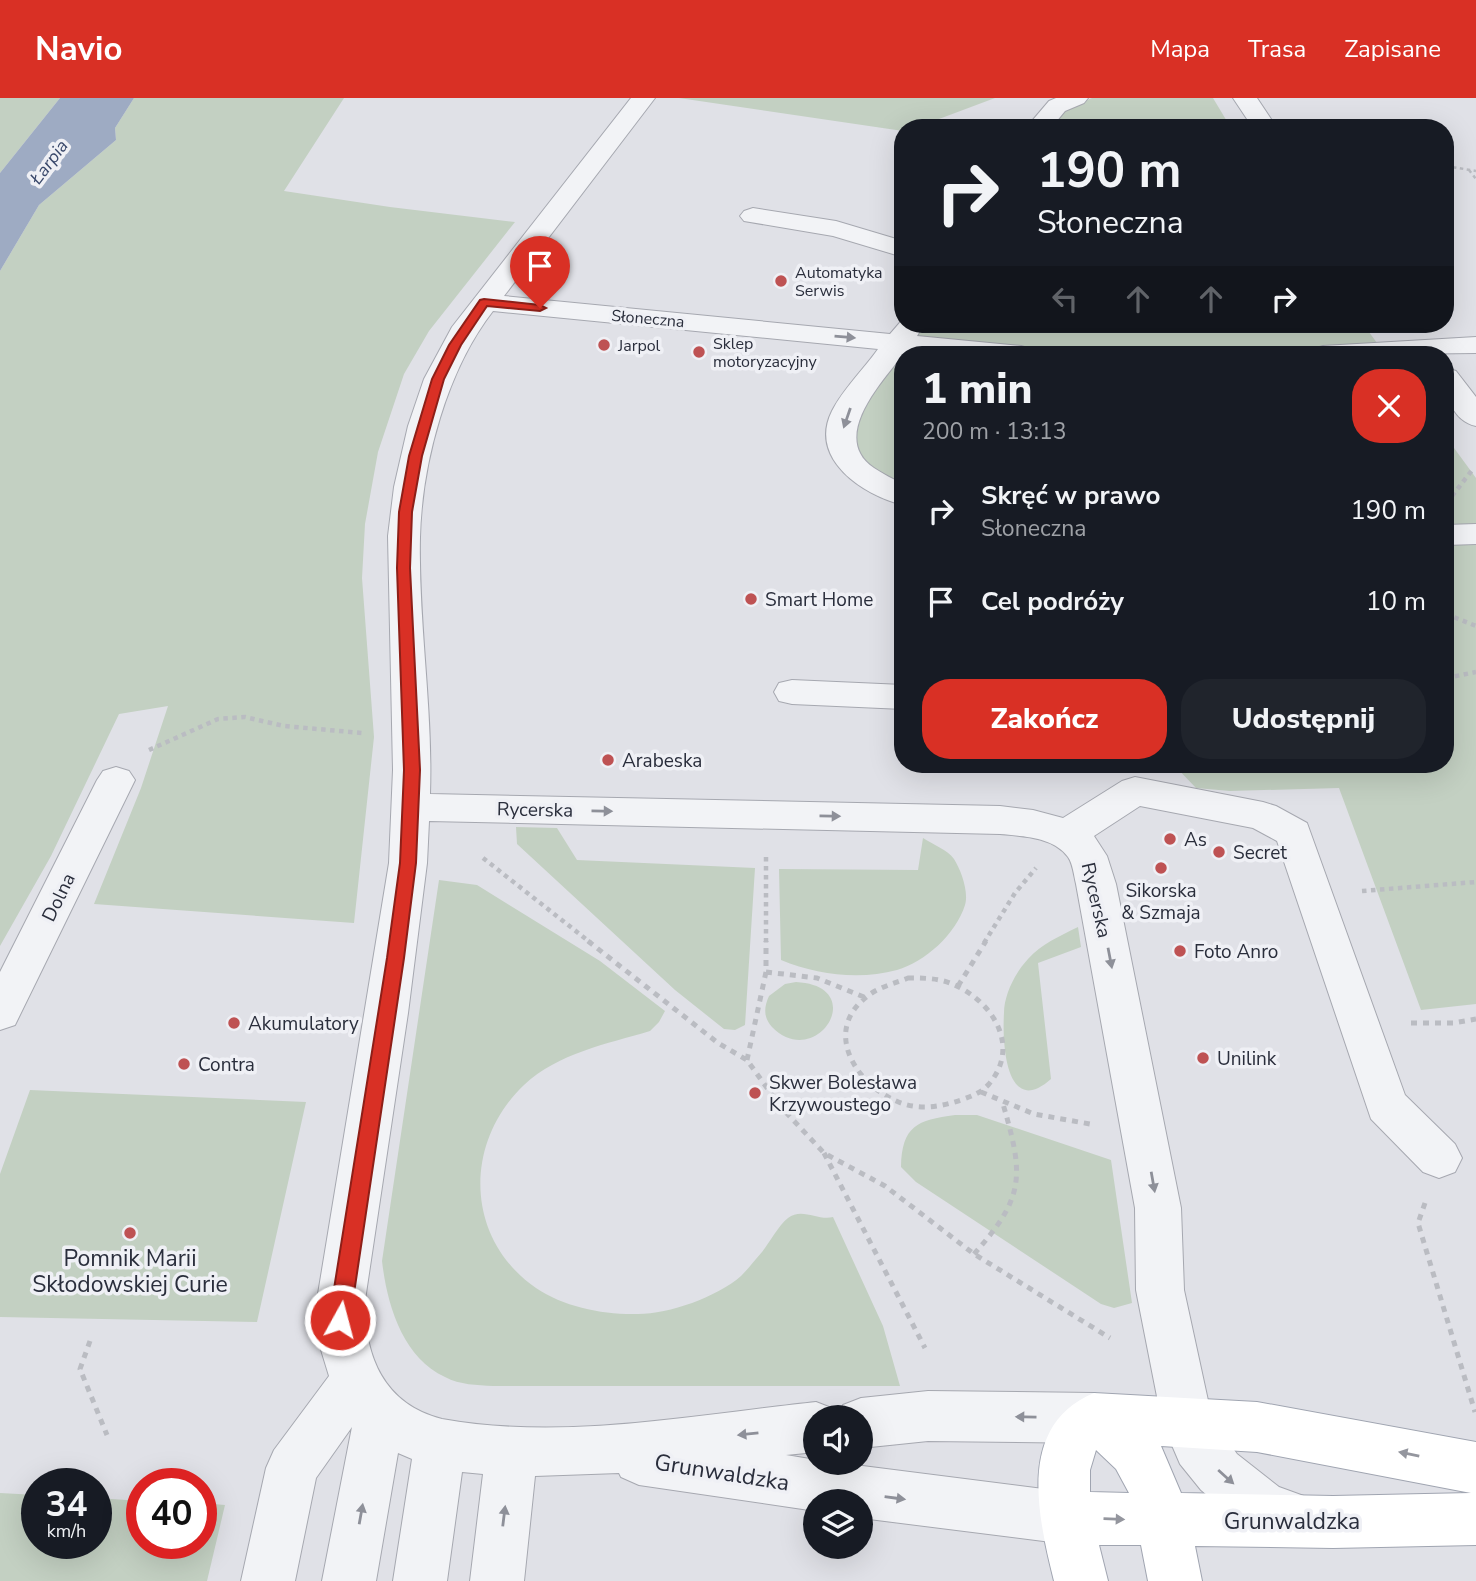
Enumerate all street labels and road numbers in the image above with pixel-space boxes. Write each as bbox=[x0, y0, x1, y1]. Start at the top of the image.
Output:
street label: Słoneczna bbox=[610, 305, 685, 333]
street label: Rycerska bbox=[497, 796, 573, 824]
street label: Rycerska bbox=[1075, 860, 1117, 940]
street label: Dolna bbox=[36, 869, 82, 926]
street label: Grunwaldzka bbox=[652, 1447, 792, 1498]
street label: Grunwaldzka bbox=[1224, 1506, 1360, 1537]

